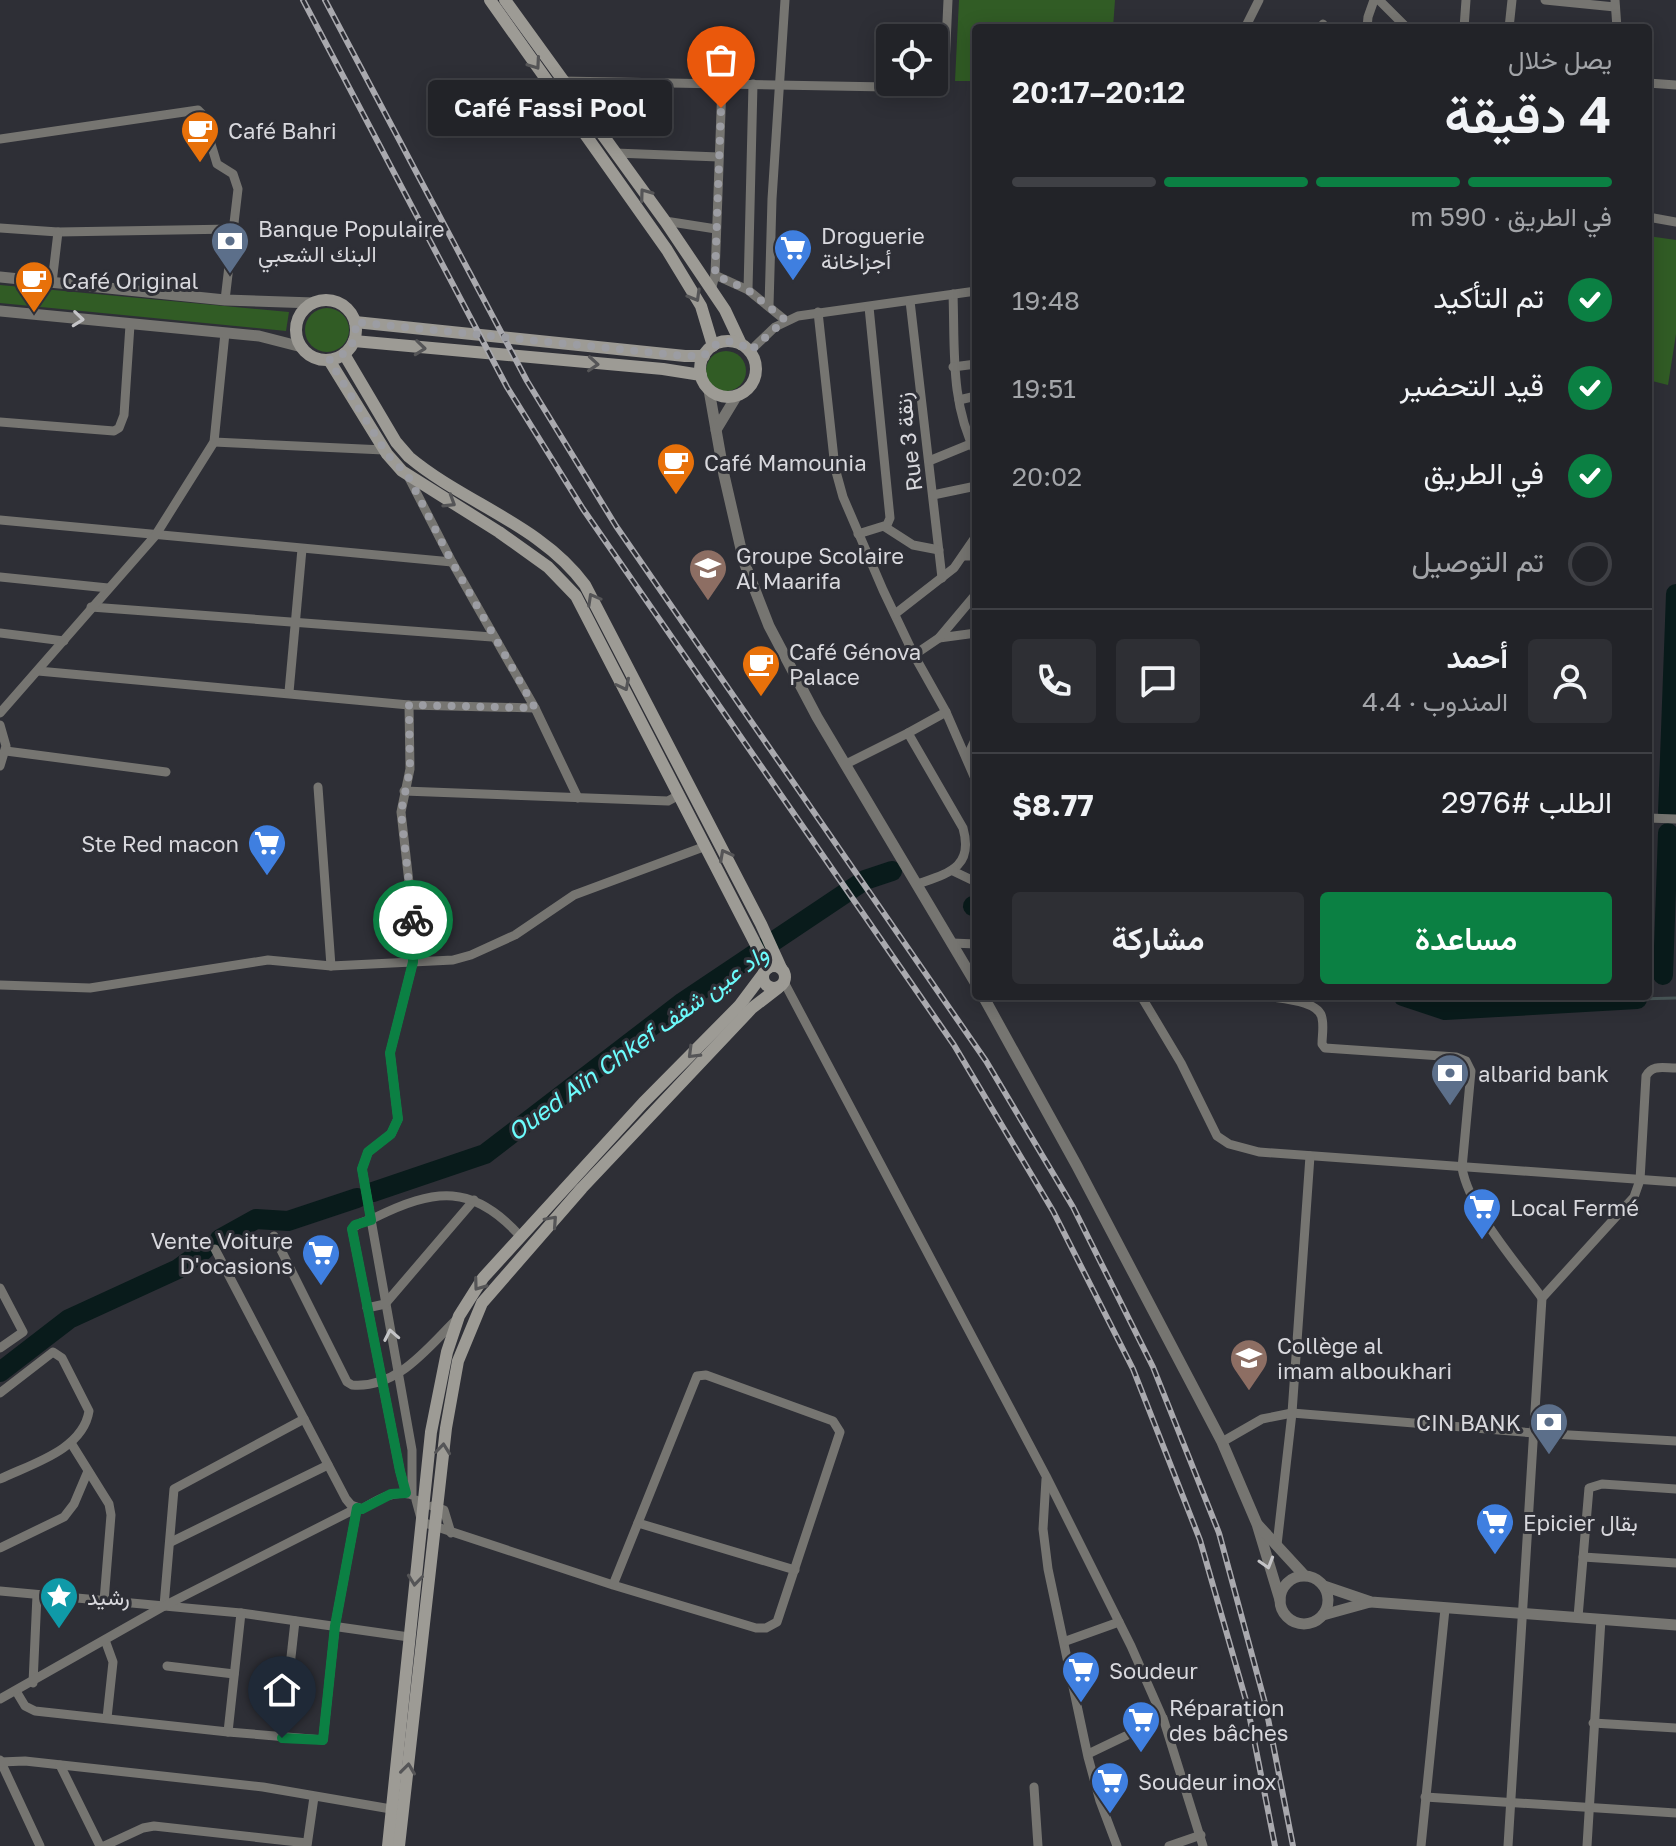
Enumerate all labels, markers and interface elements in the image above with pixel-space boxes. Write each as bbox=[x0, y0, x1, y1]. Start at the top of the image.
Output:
map controls bbox=[876, 24, 948, 96]
button: locate bbox=[876, 24, 948, 96]
pin bbox=[687, 26, 755, 108]
icon: bag bbox=[699, 38, 743, 82]
text: يصل خلال bbox=[1508, 44, 1612, 75]
one-way arrow bbox=[525, 55, 540, 69]
text: 20:12–20:17 bbox=[1012, 74, 1185, 110]
callout: Café Fassi Pool bbox=[429, 80, 673, 136]
text: 4 دقيقة bbox=[1444, 82, 1612, 144]
text: Café Fassi Pool bbox=[454, 92, 646, 123]
cafe icon: Café Bahri bbox=[179, 109, 221, 164]
place label: Café Bahri bbox=[228, 117, 337, 144]
one-way arrow bbox=[640, 188, 655, 202]
text: في الطريق · 590 m bbox=[1410, 201, 1612, 232]
place label: Banque Populaire البنك الشعبي bbox=[258, 215, 445, 273]
bank icon: Banque Populaire البنك الشعبي bbox=[209, 220, 251, 275]
place label: Droguerie أجزاخانة bbox=[821, 222, 925, 275]
supermarket icon: Droguerie أجزاخانة bbox=[772, 227, 814, 282]
cafe icon: Café Original bbox=[13, 259, 55, 314]
place label: Café Original bbox=[62, 267, 199, 294]
icon: check bbox=[1568, 278, 1612, 322]
text: تم التأكيد bbox=[1433, 279, 1544, 315]
text: 19:48 bbox=[1012, 285, 1080, 316]
one-way arrow bbox=[685, 287, 701, 301]
one-way arrow bbox=[72, 310, 85, 327]
one-way arrow bbox=[414, 339, 427, 356]
one-way arrow bbox=[587, 355, 600, 372]
icon: check bbox=[1568, 366, 1612, 410]
text: قيد التحضير bbox=[1400, 367, 1544, 403]
text: 19:51 bbox=[1012, 373, 1076, 404]
street label: Rue 3 زنقة bbox=[889, 391, 928, 493]
cafe icon: Café Mamounia bbox=[655, 441, 697, 496]
place label: Café Mamounia bbox=[704, 449, 867, 476]
icon: check bbox=[1568, 454, 1612, 498]
text: في الطريق bbox=[1423, 455, 1544, 491]
text: 20:02 bbox=[1012, 461, 1082, 492]
one-way arrow bbox=[441, 492, 455, 507]
place label: Groupe Scolaire Al Maarifa bbox=[736, 542, 904, 594]
text: تم التوصيل bbox=[1411, 543, 1544, 579]
school or university icon: Groupe Scolaire Al Maarifa bbox=[687, 547, 729, 602]
one-way arrow bbox=[587, 593, 602, 608]
place label: Café Génova Palace bbox=[789, 638, 921, 690]
button: phone bbox=[1012, 639, 1096, 723]
button: chat bbox=[1116, 639, 1200, 723]
text: أحمد bbox=[1446, 639, 1508, 675]
button: person bbox=[1528, 639, 1612, 723]
cafe icon: Café Génova Palace bbox=[740, 643, 782, 698]
one-way arrow bbox=[614, 677, 629, 692]
text: المندوب · 4.4 bbox=[1362, 686, 1508, 717]
text: الطلب #2976 bbox=[1441, 784, 1612, 820]
text: $8.77 bbox=[1012, 787, 1094, 823]
supermarket icon: Ste Red macon bbox=[246, 822, 288, 877]
place label: Ste Red macon bbox=[81, 830, 239, 857]
one-way arrow bbox=[720, 849, 735, 863]
courier bbox=[373, 880, 453, 960]
button: مشاركة bbox=[1012, 892, 1304, 984]
button: مساعدة bbox=[1320, 892, 1612, 984]
icon: bike bbox=[391, 898, 435, 942]
water label: Oued Aïn Chkef واد عين شقف bbox=[501, 937, 774, 1148]
one-way arrow bbox=[688, 1044, 702, 1058]
bank icon: albarid bank bbox=[1429, 1052, 1471, 1107]
place label: albarid bank bbox=[1478, 1060, 1609, 1087]
supermarket icon: Local Fermé bbox=[1461, 1186, 1503, 1241]
place label: Local Fermé bbox=[1510, 1194, 1639, 1221]
one-way arrow bbox=[542, 1216, 557, 1231]
place label: Vente Voiture D'ocasions bbox=[151, 1227, 293, 1279]
supermarket icon: Vente Voiture D'ocasions bbox=[300, 1232, 342, 1287]
one-way arrow bbox=[474, 1276, 488, 1291]
one-way arrow bbox=[384, 1329, 401, 1342]
place label: Collège al imam alboukhari bbox=[1277, 1332, 1452, 1384]
school or university icon: Collège al imam alboukhari bbox=[1228, 1337, 1270, 1392]
bank icon: CIN BANK bbox=[1528, 1401, 1570, 1456]
place label: CIN BANK bbox=[1416, 1409, 1521, 1436]
one-way arrow bbox=[435, 1442, 452, 1455]
supermarket icon: Epicier بقال bbox=[1474, 1501, 1516, 1556]
place label: Epicier بقال bbox=[1523, 1509, 1638, 1536]
one-way arrow bbox=[1258, 1555, 1274, 1569]
one-way arrow bbox=[407, 1574, 424, 1587]
place icon: رشيد bbox=[38, 1575, 80, 1630]
place label: رشيد bbox=[87, 1583, 130, 1611]
supermarket icon: Soudeur bbox=[1060, 1649, 1102, 1704]
pin bbox=[248, 1656, 316, 1738]
place label: Soudeur bbox=[1109, 1657, 1198, 1684]
icon: home bbox=[260, 1668, 304, 1712]
place label: Réparation des bâches bbox=[1169, 1694, 1288, 1746]
supermarket icon: Réparation des bâches bbox=[1120, 1699, 1162, 1754]
supermarket icon: Soudeur inox bbox=[1089, 1760, 1131, 1815]
one-way arrow bbox=[399, 1762, 416, 1775]
place label: Soudeur inox bbox=[1138, 1768, 1277, 1795]

